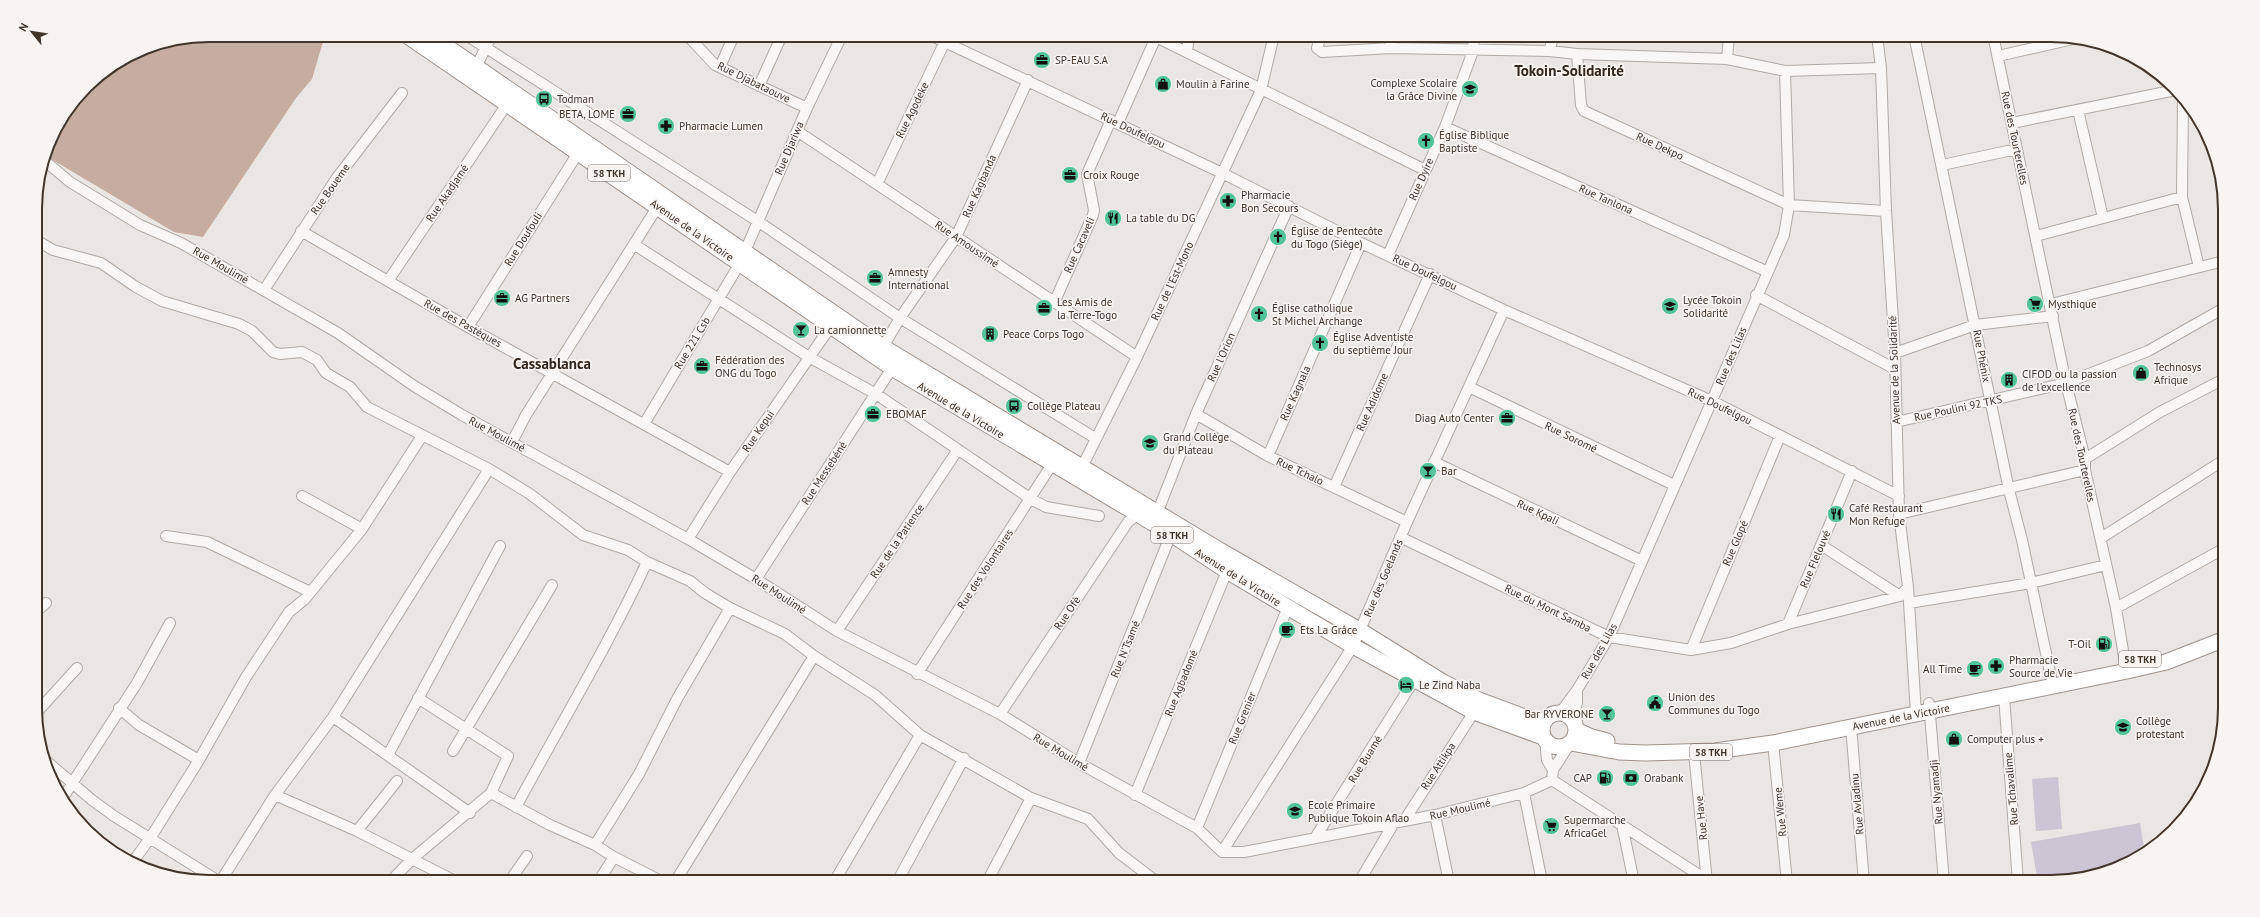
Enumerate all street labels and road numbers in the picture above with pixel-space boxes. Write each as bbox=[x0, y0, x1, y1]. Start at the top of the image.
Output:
street label: Rue Djabataouve bbox=[715, 58, 793, 106]
street label: Rue Agodeke bbox=[892, 79, 932, 140]
street label: Rue des Tourterelles bbox=[1998, 90, 2032, 186]
street label: Rue Doufelgou bbox=[1098, 109, 1168, 151]
street label: Rue Djariwa bbox=[771, 119, 807, 177]
street label: Rue Dekpo bbox=[1634, 129, 1686, 163]
street label: Rue Kagbanda bbox=[959, 152, 999, 220]
street label: Rue Dyire bbox=[1405, 155, 1437, 203]
street label: Rue Boueme bbox=[307, 160, 353, 217]
street label: Rue Akadjamé bbox=[423, 161, 472, 224]
road number: 58 TKH bbox=[588, 165, 630, 181]
street label: Rue Tanlona bbox=[1577, 181, 1635, 217]
street label: Avenue de la Victoire bbox=[647, 196, 737, 264]
street label: Rue Doufouli bbox=[501, 209, 545, 269]
street label: Rue Cacaveli bbox=[1060, 215, 1098, 275]
street label: Rue Amoussimé bbox=[932, 217, 1002, 271]
street label: Rue de l'Est-Mono bbox=[1148, 239, 1196, 323]
street label: Rue Moulimé bbox=[191, 243, 252, 287]
street label: Rue Doufelgou bbox=[1390, 251, 1460, 293]
street label: Rue des Pastèques bbox=[422, 296, 505, 350]
street label: Rue 221 Csb bbox=[671, 314, 713, 372]
street label: Avenue de la Solidarité bbox=[1885, 315, 1903, 424]
street label: Rue des Lilas bbox=[1712, 324, 1750, 387]
street label: Rue Phénix bbox=[1970, 329, 1994, 384]
street label: Rue l'Orion bbox=[1204, 330, 1238, 384]
street label: Rue Kagnala bbox=[1277, 363, 1313, 423]
street label: Rue Adidome bbox=[1353, 370, 1391, 433]
street label: Avenue de la Victoire bbox=[915, 379, 1007, 442]
street label: Rue Doufelgou bbox=[1686, 384, 1755, 428]
street label: Rue Poulini 92 TKS bbox=[1913, 392, 2004, 424]
street label: Rue Kepui bbox=[739, 407, 777, 455]
street label: Rue des Tourterelles bbox=[2065, 407, 2099, 503]
street label: Rue Moulimé bbox=[466, 413, 528, 455]
street label: Rue Soromé bbox=[1542, 418, 1600, 456]
street label: Rue Messebéné bbox=[798, 438, 850, 507]
street label: Rue Tchalo bbox=[1274, 454, 1326, 488]
street label: Rue Kpali bbox=[1515, 496, 1561, 528]
street label: Rue de la Patience bbox=[867, 501, 927, 581]
street label: Rue Glopé bbox=[1719, 518, 1751, 568]
street label: Rue des Volontaires bbox=[954, 526, 1016, 612]
road number: 58 TKH bbox=[1151, 527, 1193, 543]
street label: Rue Flelouvé bbox=[1797, 528, 1834, 590]
street label: Rue des Goelands bbox=[1360, 537, 1406, 619]
street label: Avenue de la Victoire bbox=[1192, 545, 1284, 609]
street label: Rue Moulimé bbox=[749, 571, 809, 617]
street label: Rue du Mont Samba bbox=[1502, 581, 1594, 635]
street label: Rue Ofè bbox=[1051, 593, 1083, 632]
street label: Rue N'Tsamé bbox=[1107, 618, 1143, 680]
street label: Rue des Lilas bbox=[1578, 620, 1620, 681]
street label: Rue Agbadomé bbox=[1161, 647, 1201, 718]
road number: 58 TKH bbox=[2119, 651, 2161, 667]
street label: Rue Grenier bbox=[1225, 690, 1259, 746]
street label: Avenue de la Victoire bbox=[1851, 701, 1951, 733]
street label: Rue Moulimé bbox=[1031, 730, 1092, 774]
street label: Rue Buamé bbox=[1345, 732, 1385, 785]
street label: Rue Attikpa bbox=[1417, 740, 1459, 792]
road number: 58 TKH bbox=[1690, 744, 1732, 760]
street label: Rue Tchavalime bbox=[2001, 752, 2021, 826]
street label: Rue Nyamadji bbox=[1926, 759, 1946, 825]
street label: Rue Avladinu bbox=[1847, 773, 1867, 835]
street label: Rue Weme bbox=[1770, 786, 1790, 837]
street label: Rue Moulimé bbox=[1428, 795, 1492, 823]
street label: Rue Have bbox=[1692, 795, 1710, 841]

